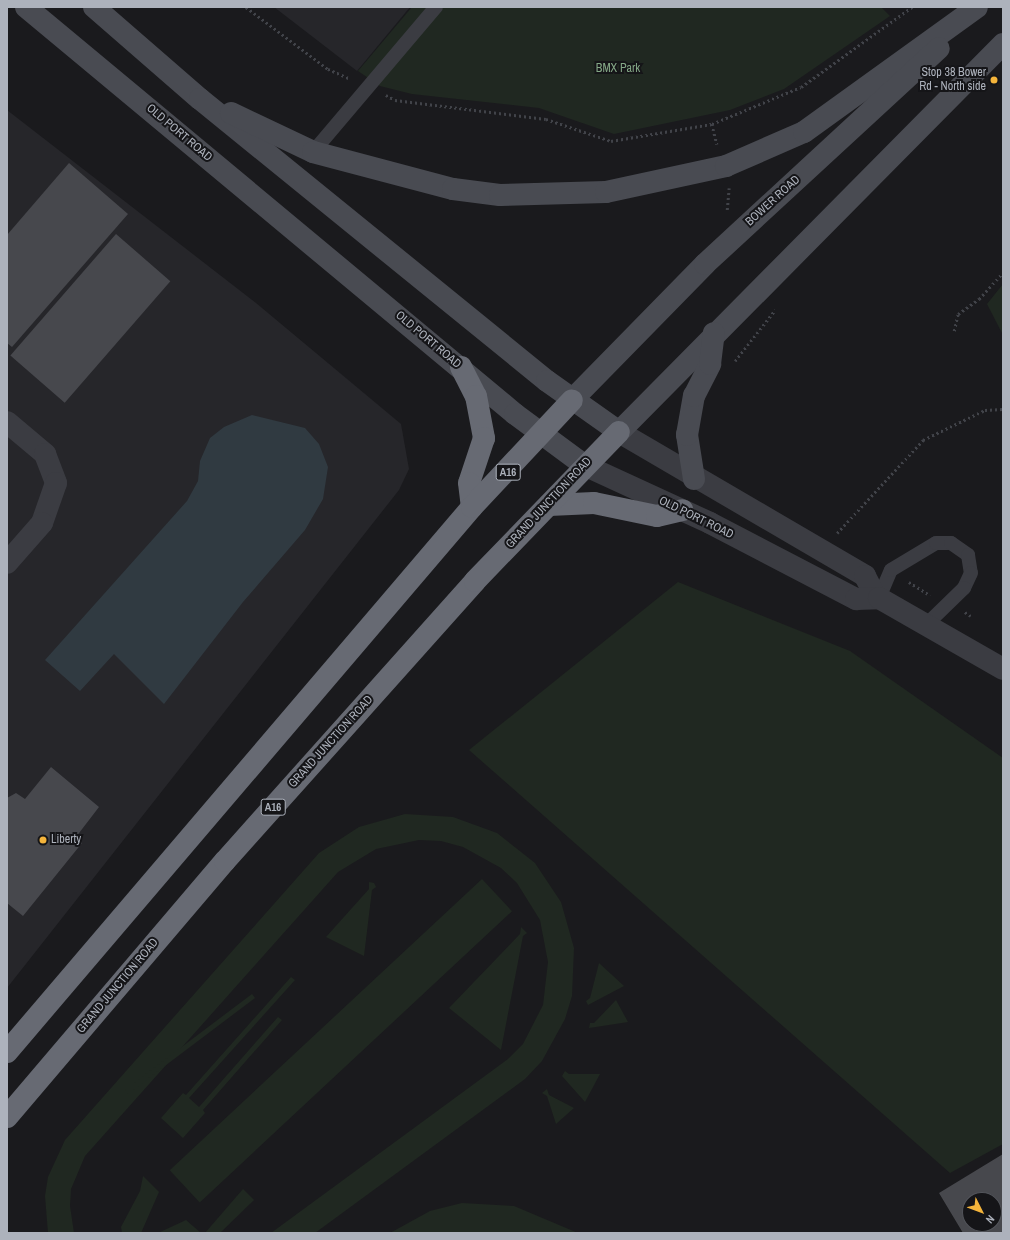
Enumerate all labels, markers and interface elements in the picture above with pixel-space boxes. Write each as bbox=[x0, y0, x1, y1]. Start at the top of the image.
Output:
park label: BMX Park bbox=[596, 62, 640, 76]
place label: Stop 38 Bower Rd - North side bbox=[919, 66, 986, 94]
marker: Stop 38 Bower Rd - North side bbox=[989, 75, 999, 85]
street label: OLD PORT ROAD bbox=[143, 101, 215, 165]
street label: BOWER ROAD bbox=[743, 173, 803, 229]
street label: OLD PORT ROAD bbox=[392, 308, 464, 372]
street label: GRAND JUNCTION ROAD bbox=[503, 455, 595, 551]
road number: A16 bbox=[495, 463, 521, 481]
street label: OLD PORT ROAD bbox=[656, 494, 736, 542]
street label: GRAND JUNCTION ROAD bbox=[286, 693, 376, 791]
road number: A16 bbox=[260, 798, 286, 816]
place label: Liberty bbox=[51, 833, 81, 847]
marker: Liberty bbox=[38, 835, 48, 845]
street label: GRAND JUNCTION ROAD bbox=[74, 936, 162, 1036]
north arrow bbox=[962, 1192, 1002, 1232]
text: N bbox=[983, 1212, 998, 1226]

